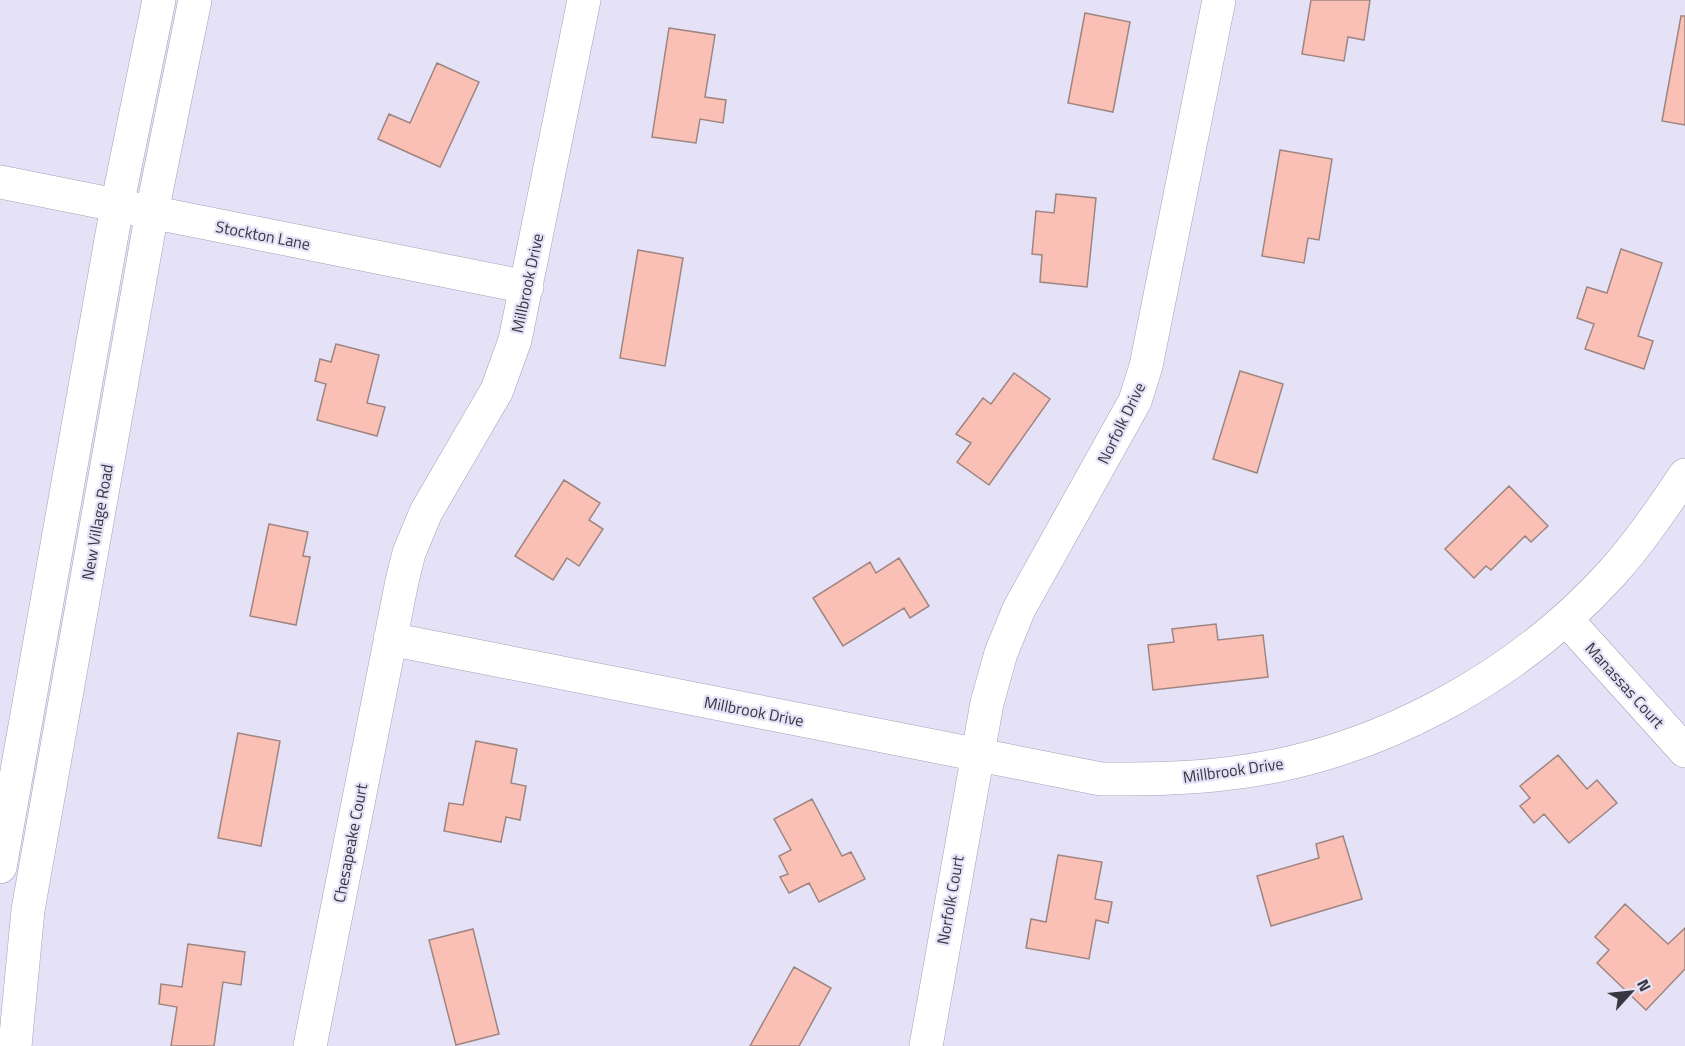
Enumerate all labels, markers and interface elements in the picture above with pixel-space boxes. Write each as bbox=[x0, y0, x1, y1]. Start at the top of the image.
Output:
street label: Stockton Lane bbox=[214, 214, 312, 256]
street label: Millbrook Drive bbox=[505, 231, 549, 335]
street label: Norfolk Drive bbox=[1091, 378, 1151, 468]
street label: New Village Road bbox=[75, 462, 119, 582]
street label: Manassas Court bbox=[1580, 637, 1670, 734]
street label: Millbrook Drive bbox=[702, 690, 806, 732]
street label: Millbrook Drive bbox=[1181, 751, 1285, 789]
street label: Chesapeake Court bbox=[327, 781, 373, 905]
street label: Norfolk Court bbox=[930, 853, 970, 946]
north arrow bbox=[1601, 962, 1661, 1022]
text: N bbox=[1631, 975, 1658, 996]

